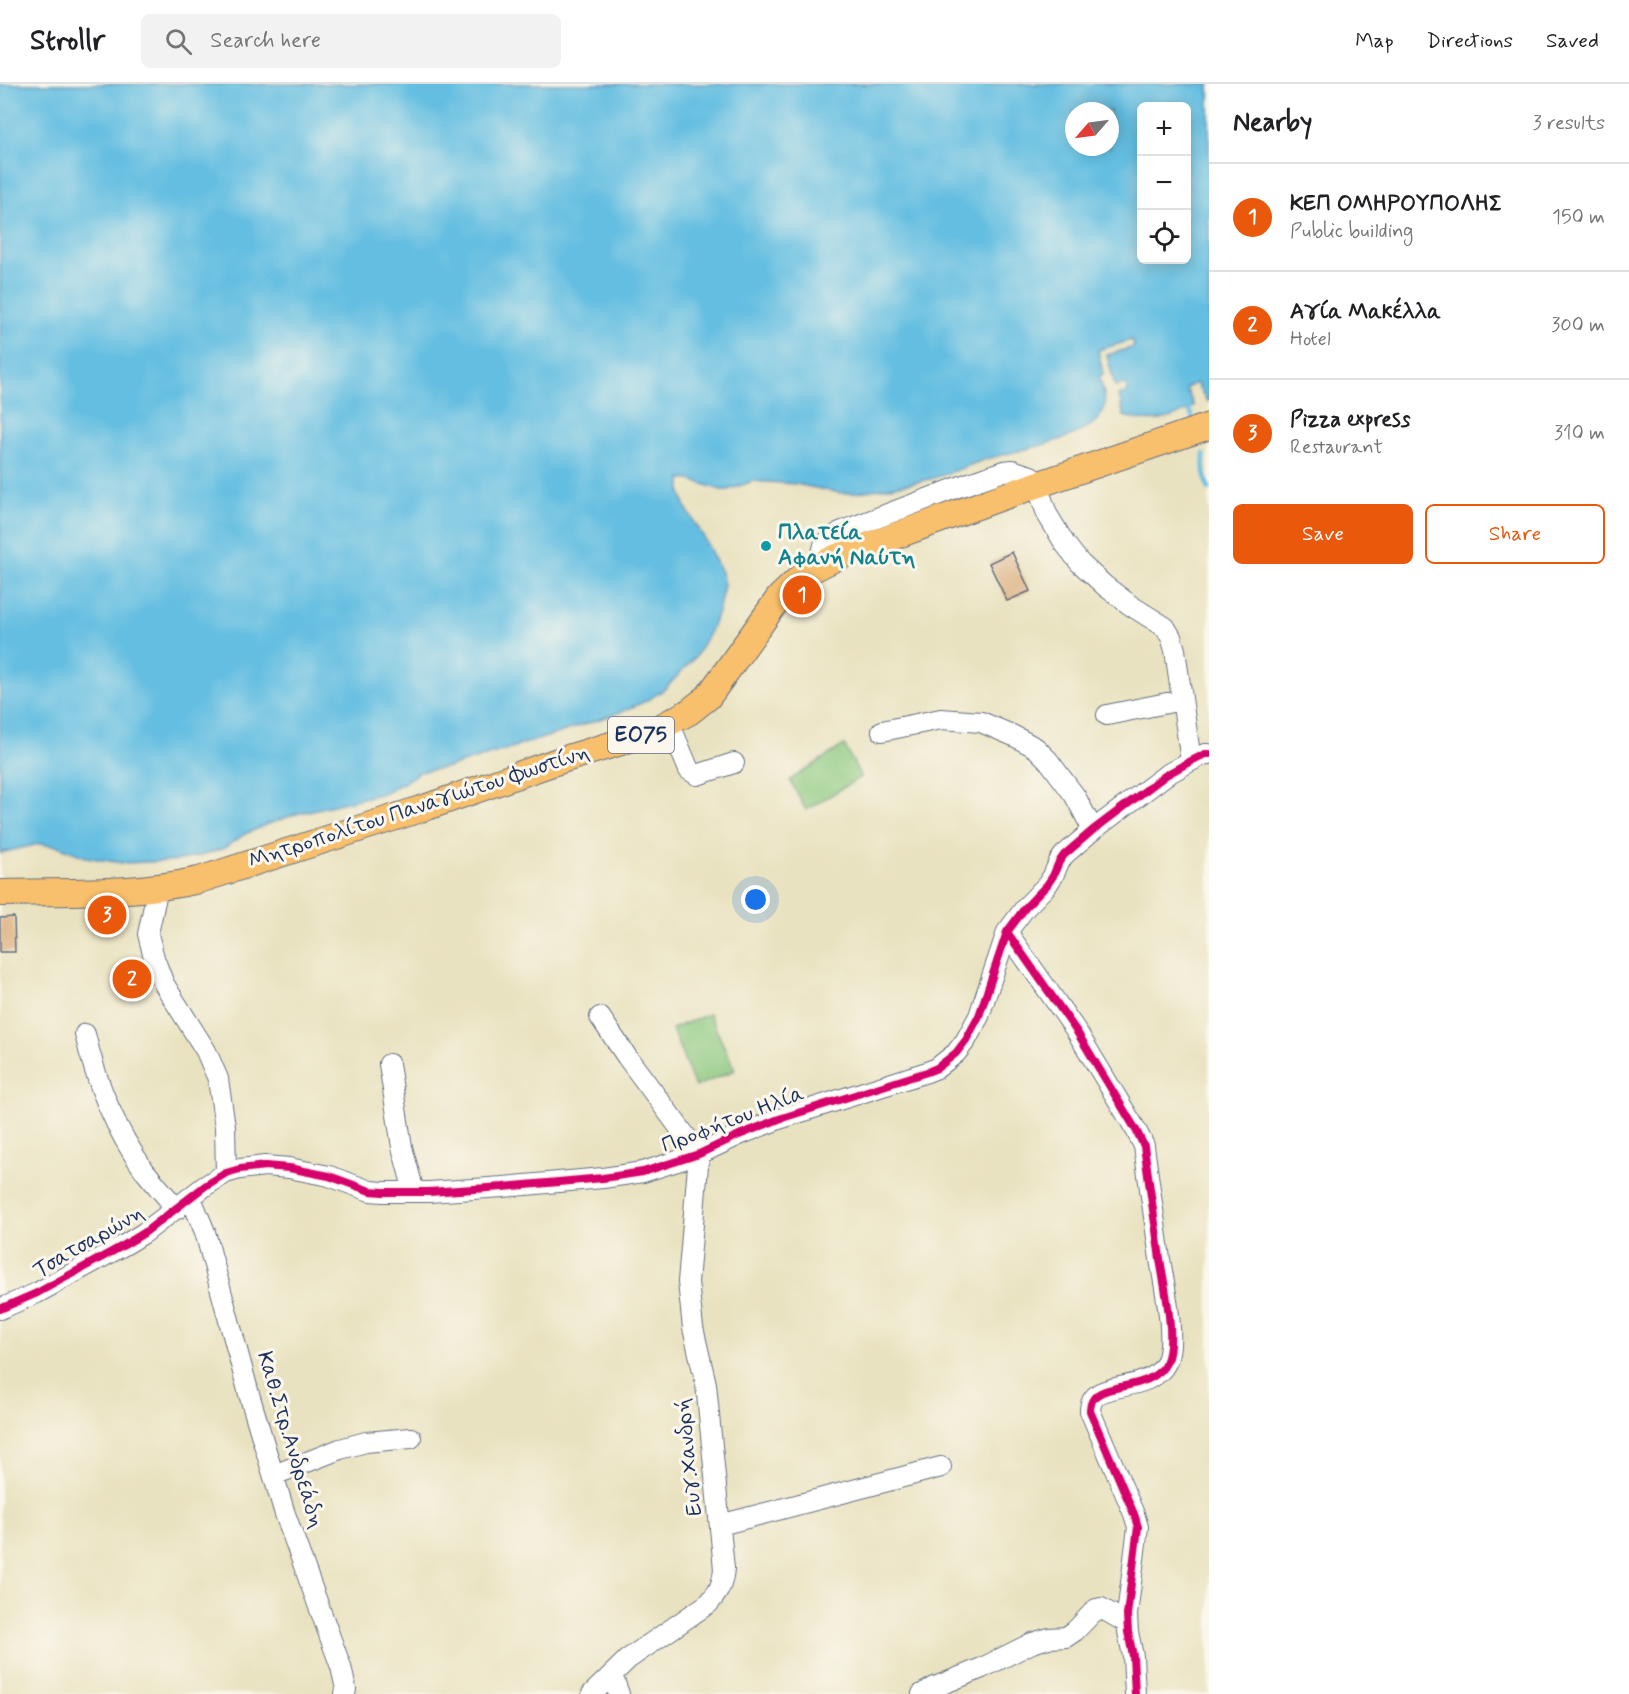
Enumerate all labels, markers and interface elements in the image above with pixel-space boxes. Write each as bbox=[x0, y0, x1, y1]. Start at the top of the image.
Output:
search box bbox=[141, 14, 561, 68]
text: Strollr bbox=[30, 23, 105, 60]
icon: search bbox=[162, 25, 195, 58]
text: Search here bbox=[210, 27, 321, 55]
text: Map bbox=[1355, 27, 1394, 55]
text: Directions bbox=[1427, 27, 1513, 55]
text: Saved bbox=[1546, 27, 1599, 55]
north arrow bbox=[1065, 102, 1119, 156]
map controls bbox=[1137, 102, 1191, 264]
button: + bbox=[1137, 102, 1191, 156]
text: Nearby bbox=[1233, 106, 1312, 140]
text: 3 results bbox=[1533, 110, 1605, 137]
button: − bbox=[1137, 156, 1191, 210]
text: ΚΕΠ ΟΜΗΡΟΥΠΟΛΗΣ bbox=[1290, 190, 1502, 218]
text: 1 bbox=[1248, 204, 1257, 231]
text: 150 m bbox=[1552, 204, 1605, 231]
button: locate bbox=[1137, 210, 1191, 264]
text: Public building bbox=[1290, 218, 1413, 245]
text: Αγία Μακέλλα bbox=[1290, 298, 1441, 326]
text: 2 bbox=[1248, 312, 1257, 339]
text: 300 m bbox=[1551, 312, 1605, 339]
text: Hotel bbox=[1290, 326, 1331, 353]
text: Pizza express bbox=[1290, 406, 1410, 434]
text: 3 bbox=[1248, 420, 1257, 447]
text: 310 m bbox=[1554, 420, 1605, 447]
text: Restaurant bbox=[1290, 434, 1383, 461]
button: Save bbox=[1233, 504, 1413, 564]
button: Share bbox=[1425, 504, 1605, 564]
place label: Πλατεία Αφανή Ναύτη bbox=[778, 519, 915, 572]
marker: Πλατεία Αφανή Ναύτη bbox=[759, 539, 773, 553]
pin: 1 bbox=[782, 572, 822, 618]
road number: ΕΟ75 bbox=[608, 717, 674, 753]
street label: Μητροπολίτου Παναγιώτου Φωστίνη bbox=[245, 739, 593, 875]
your location bbox=[741, 885, 770, 914]
pin: 3 bbox=[88, 892, 126, 938]
pin: 2 bbox=[112, 956, 152, 1002]
street label: Προφήτου Ηλία bbox=[658, 1080, 808, 1160]
street label: Τσατσαρώνη bbox=[28, 1199, 150, 1285]
street label: Καθ.Στρ.Ανδρεάδη bbox=[250, 1348, 330, 1532]
street label: Ευγ.Χανδρή bbox=[669, 1397, 709, 1517]

